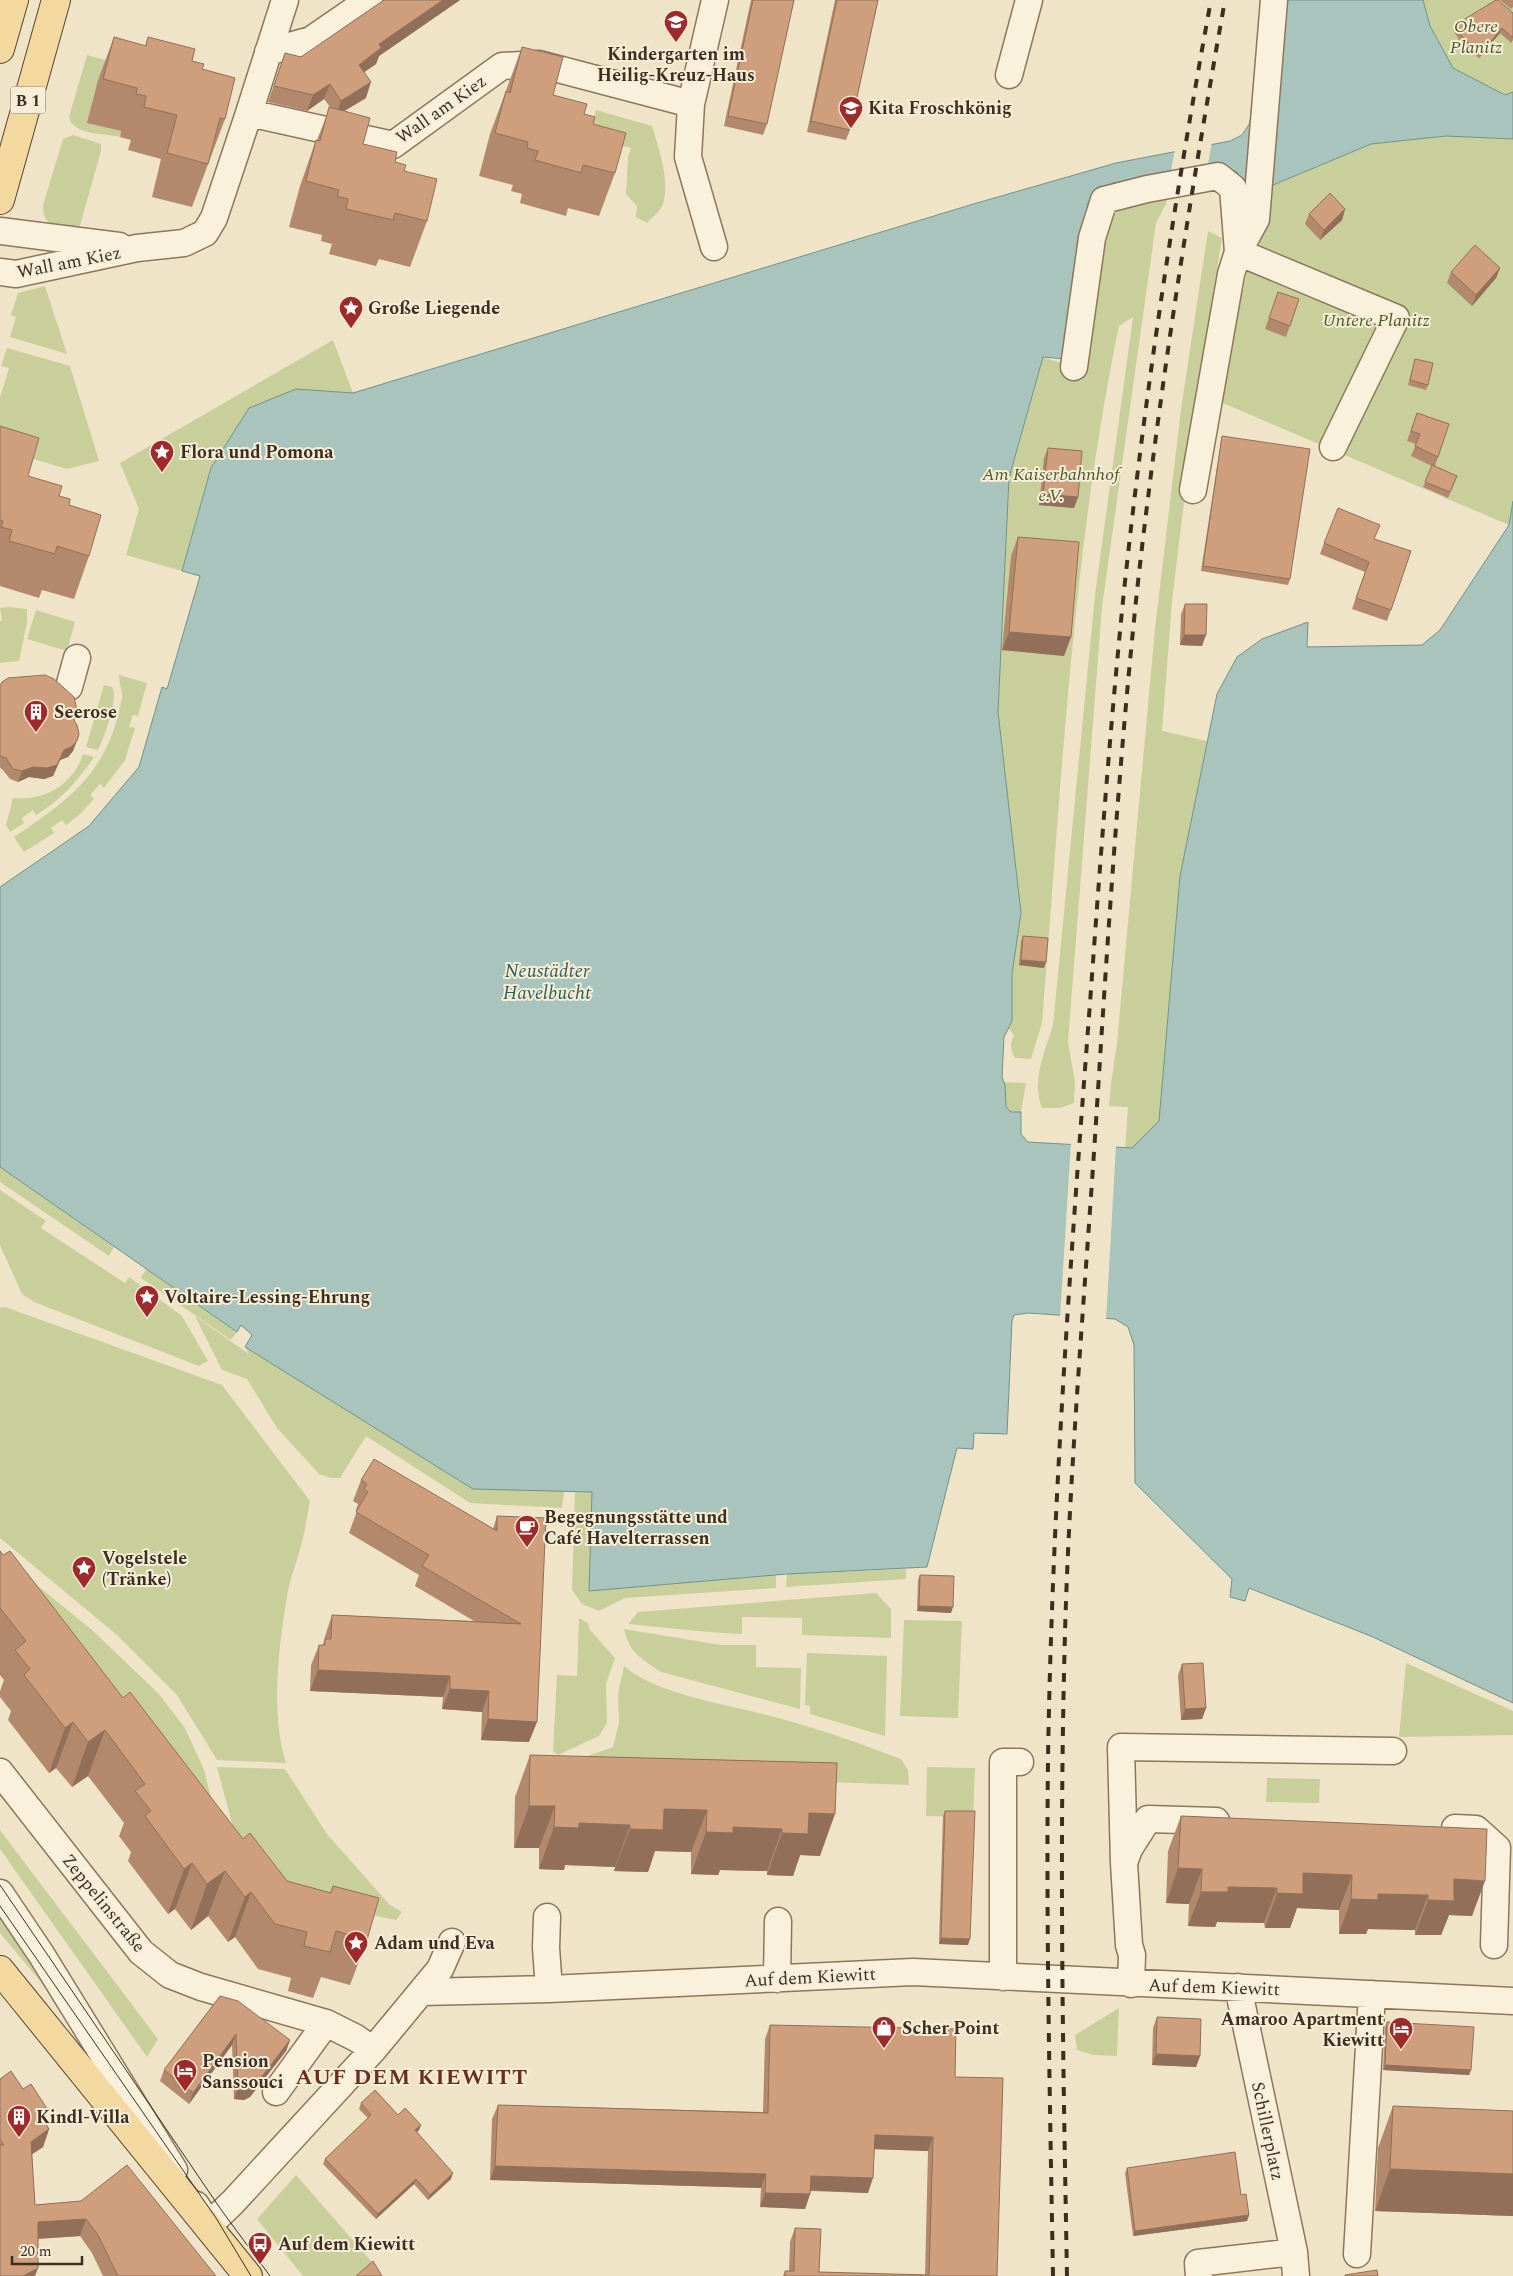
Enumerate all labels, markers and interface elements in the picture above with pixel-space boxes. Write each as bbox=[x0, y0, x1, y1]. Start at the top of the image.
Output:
school or university icon: Kindergarten im Heilig-Kreuz-Haus bbox=[663, 9, 689, 43]
park label: Obere Planitz bbox=[1450, 13, 1502, 61]
place label: Kindergarten im Heilig-Kreuz-Haus bbox=[597, 41, 755, 89]
street label: Wall am Kiez bbox=[390, 68, 492, 151]
road number: B 1 bbox=[10, 86, 46, 114]
school or university icon: Kita Froschkönig bbox=[838, 95, 864, 129]
place label: Kita Froschkönig bbox=[868, 95, 1012, 122]
street label: Wall am Kiez bbox=[15, 239, 124, 286]
place icon: Große Liegende bbox=[338, 295, 364, 329]
place label: Große Liegende bbox=[368, 295, 500, 322]
park label: Untere Planitz bbox=[1322, 307, 1430, 334]
place icon: Flora und Pomona bbox=[149, 439, 175, 473]
place label: Flora und Pomona bbox=[180, 439, 334, 466]
park label: Am Kaiserbahnhof e.V. bbox=[981, 461, 1123, 509]
building icon: Seerose bbox=[23, 699, 49, 733]
place label: Seerose bbox=[54, 699, 117, 726]
water label: Neustädter Havelbucht bbox=[503, 957, 592, 1008]
place icon: Voltaire-Lessing-Ehrung bbox=[134, 1284, 160, 1318]
place label: Voltaire-Lessing-Ehrung bbox=[164, 1284, 370, 1311]
place label: Begegnungsstätte und Café Havelterrassen bbox=[544, 1504, 728, 1552]
cafe icon: Begegnungsstätte und Café Havelterrassen bbox=[514, 1514, 540, 1548]
place label: Vogelstele (Tränke) bbox=[102, 1545, 187, 1593]
place icon: Vogelstele (Tränke) bbox=[71, 1555, 97, 1589]
street label: Zeppelinstraße bbox=[55, 1848, 152, 1959]
place icon: Adam und Eva bbox=[343, 1930, 369, 1964]
place label: Adam und Eva bbox=[374, 1930, 496, 1957]
street label: Auf dem Kiewitt bbox=[744, 1961, 876, 1994]
street label: Auf dem Kiewitt bbox=[1148, 1972, 1280, 2003]
place label: Amaroo Apartment Kiewitt bbox=[1221, 2006, 1384, 2054]
shop icon: Scher Point bbox=[871, 2015, 897, 2049]
place label: Scher Point bbox=[902, 2015, 999, 2042]
hotel icon: Amaroo Apartment Kiewitt bbox=[1388, 2016, 1414, 2050]
place label: Pension Sanssouci bbox=[202, 2048, 284, 2096]
hotel icon: Pension Sanssouci bbox=[172, 2058, 198, 2092]
district label: AUF DEM KIEWITT bbox=[296, 2061, 528, 2094]
street label: Schillerplatz bbox=[1244, 2079, 1291, 2183]
building icon: Kindl-Villa bbox=[6, 2104, 32, 2138]
place label: Kindl-Villa bbox=[36, 2104, 130, 2131]
bus stop icon: Auf dem Kiewitt bbox=[247, 2231, 273, 2265]
place label: Auf dem Kiewitt bbox=[278, 2231, 415, 2258]
scale bar bbox=[12, 2234, 82, 2266]
text: 20 m bbox=[20, 2240, 52, 2263]

